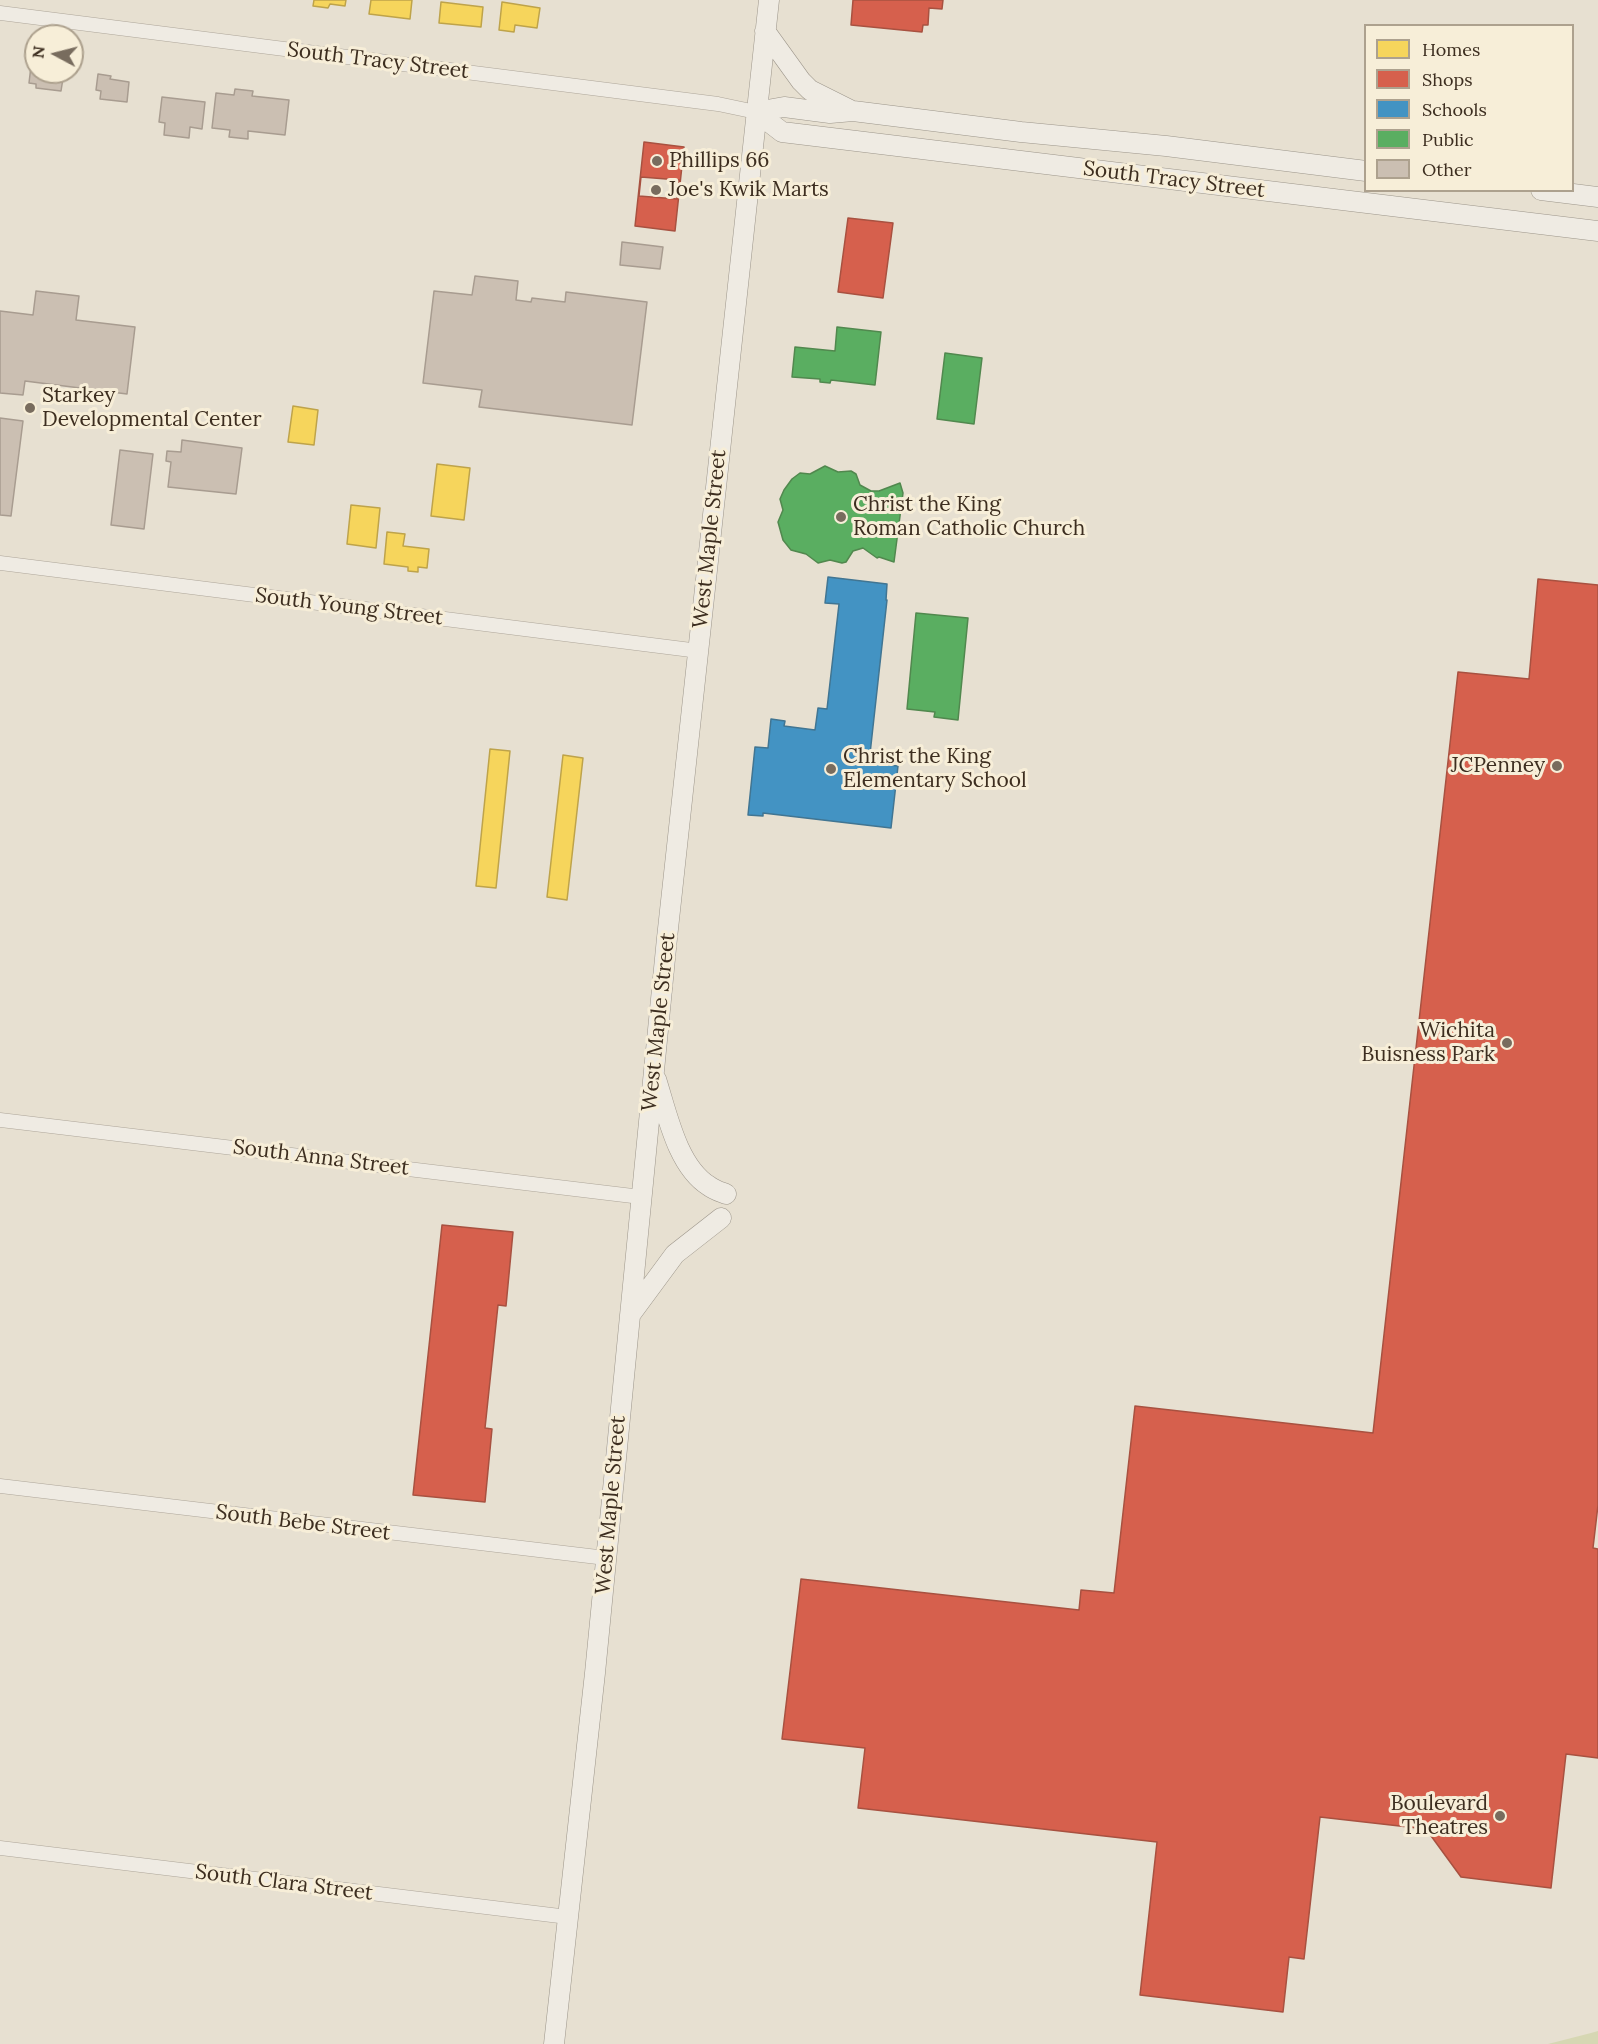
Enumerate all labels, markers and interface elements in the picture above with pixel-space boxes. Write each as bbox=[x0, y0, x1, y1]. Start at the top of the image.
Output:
north arrow bbox=[24, 24, 84, 84]
legend bbox=[1364, 24, 1574, 192]
street label: South Tracy Street bbox=[286, 37, 470, 85]
text: Homes bbox=[1422, 38, 1480, 61]
text: N bbox=[27, 45, 49, 59]
text: Shops bbox=[1422, 68, 1473, 91]
text: Schools bbox=[1422, 98, 1487, 121]
text: Public bbox=[1422, 128, 1474, 151]
place label: Phillips 66 bbox=[669, 148, 769, 174]
marker: Phillips 66 bbox=[650, 154, 664, 168]
street label: South Tracy Street bbox=[1082, 156, 1266, 204]
text: Other bbox=[1422, 158, 1472, 181]
place label: Joe's Kwik Marts bbox=[668, 177, 829, 203]
marker: Joe's Kwik Marts bbox=[649, 183, 663, 197]
place label: Starkey Developmental Center bbox=[42, 383, 261, 433]
marker: Starkey Developmental Center bbox=[23, 401, 37, 415]
street label: West Maple Street bbox=[688, 448, 732, 630]
place label: Christ the King Roman Catholic Church bbox=[853, 492, 1085, 542]
marker: Christ the King Roman Catholic Church bbox=[834, 510, 848, 524]
street label: South Young Street bbox=[254, 583, 444, 631]
place label: Christ the King Elementary School bbox=[843, 744, 1027, 794]
place label: JCPenney bbox=[1451, 753, 1545, 779]
marker: JCPenney bbox=[1550, 759, 1564, 773]
marker: Christ the King Elementary School bbox=[824, 762, 838, 776]
street label: West Maple Street bbox=[637, 931, 681, 1113]
place label: Wichita Buisness Park bbox=[1361, 1018, 1495, 1068]
marker: Wichita Buisness Park bbox=[1500, 1036, 1514, 1050]
street label: South Anna Street bbox=[231, 1135, 411, 1181]
street label: West Maple Street bbox=[591, 1414, 631, 1596]
street label: South Bebe Street bbox=[214, 1500, 392, 1546]
place label: Boulevard Theatres bbox=[1390, 1791, 1488, 1841]
marker: Boulevard Theatres bbox=[1493, 1809, 1507, 1823]
street label: South Clara Street bbox=[194, 1860, 374, 1906]

